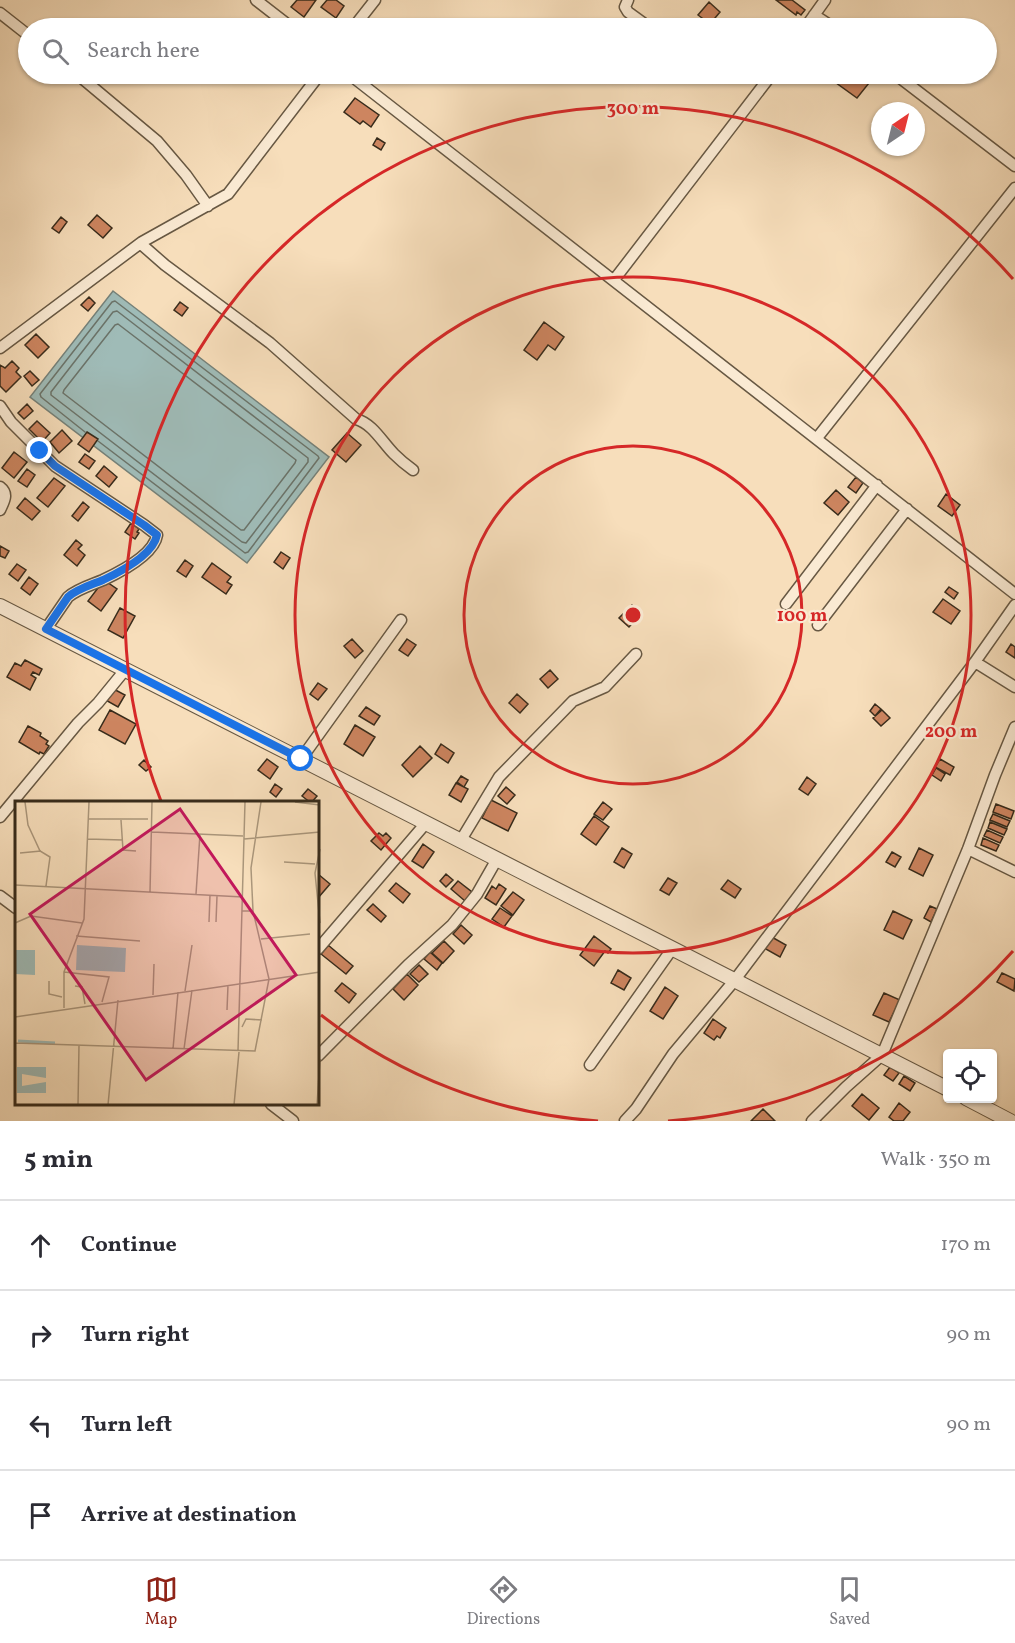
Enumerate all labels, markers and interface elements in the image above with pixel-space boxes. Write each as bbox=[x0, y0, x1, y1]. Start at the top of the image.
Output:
search box bbox=[18, 18, 997, 84]
icon: search bbox=[39, 35, 72, 68]
text: Search here bbox=[87, 36, 200, 67]
text: 300 m bbox=[607, 97, 659, 122]
north arrow bbox=[871, 102, 925, 156]
route end bbox=[26, 437, 52, 463]
text: 100 m bbox=[777, 604, 827, 629]
centre of rings bbox=[623, 605, 643, 625]
text: 200 m bbox=[925, 720, 977, 745]
route start bbox=[287, 745, 313, 771]
inset map bbox=[15, 801, 320, 1106]
map controls bbox=[943, 1049, 997, 1103]
button: locate bbox=[943, 1049, 997, 1103]
text: 5 min bbox=[24, 1142, 93, 1178]
text: Walk · 350 m bbox=[880, 1146, 991, 1174]
icon: ahead bbox=[24, 1229, 57, 1262]
text: Continue bbox=[81, 1230, 177, 1261]
text: 170 m bbox=[941, 1231, 991, 1259]
icon: right bbox=[24, 1319, 57, 1352]
text: Turn right bbox=[81, 1320, 189, 1351]
text: 90 m bbox=[947, 1321, 991, 1349]
icon: left bbox=[24, 1409, 57, 1442]
text: Turn left bbox=[81, 1410, 172, 1441]
text: 90 m bbox=[947, 1411, 991, 1439]
icon: arrive bbox=[24, 1499, 57, 1532]
text: Arrive at destination bbox=[81, 1500, 297, 1531]
tab: Map bbox=[145, 1573, 178, 1631]
tab: Directions bbox=[467, 1573, 540, 1631]
tab: Saved bbox=[829, 1573, 870, 1631]

